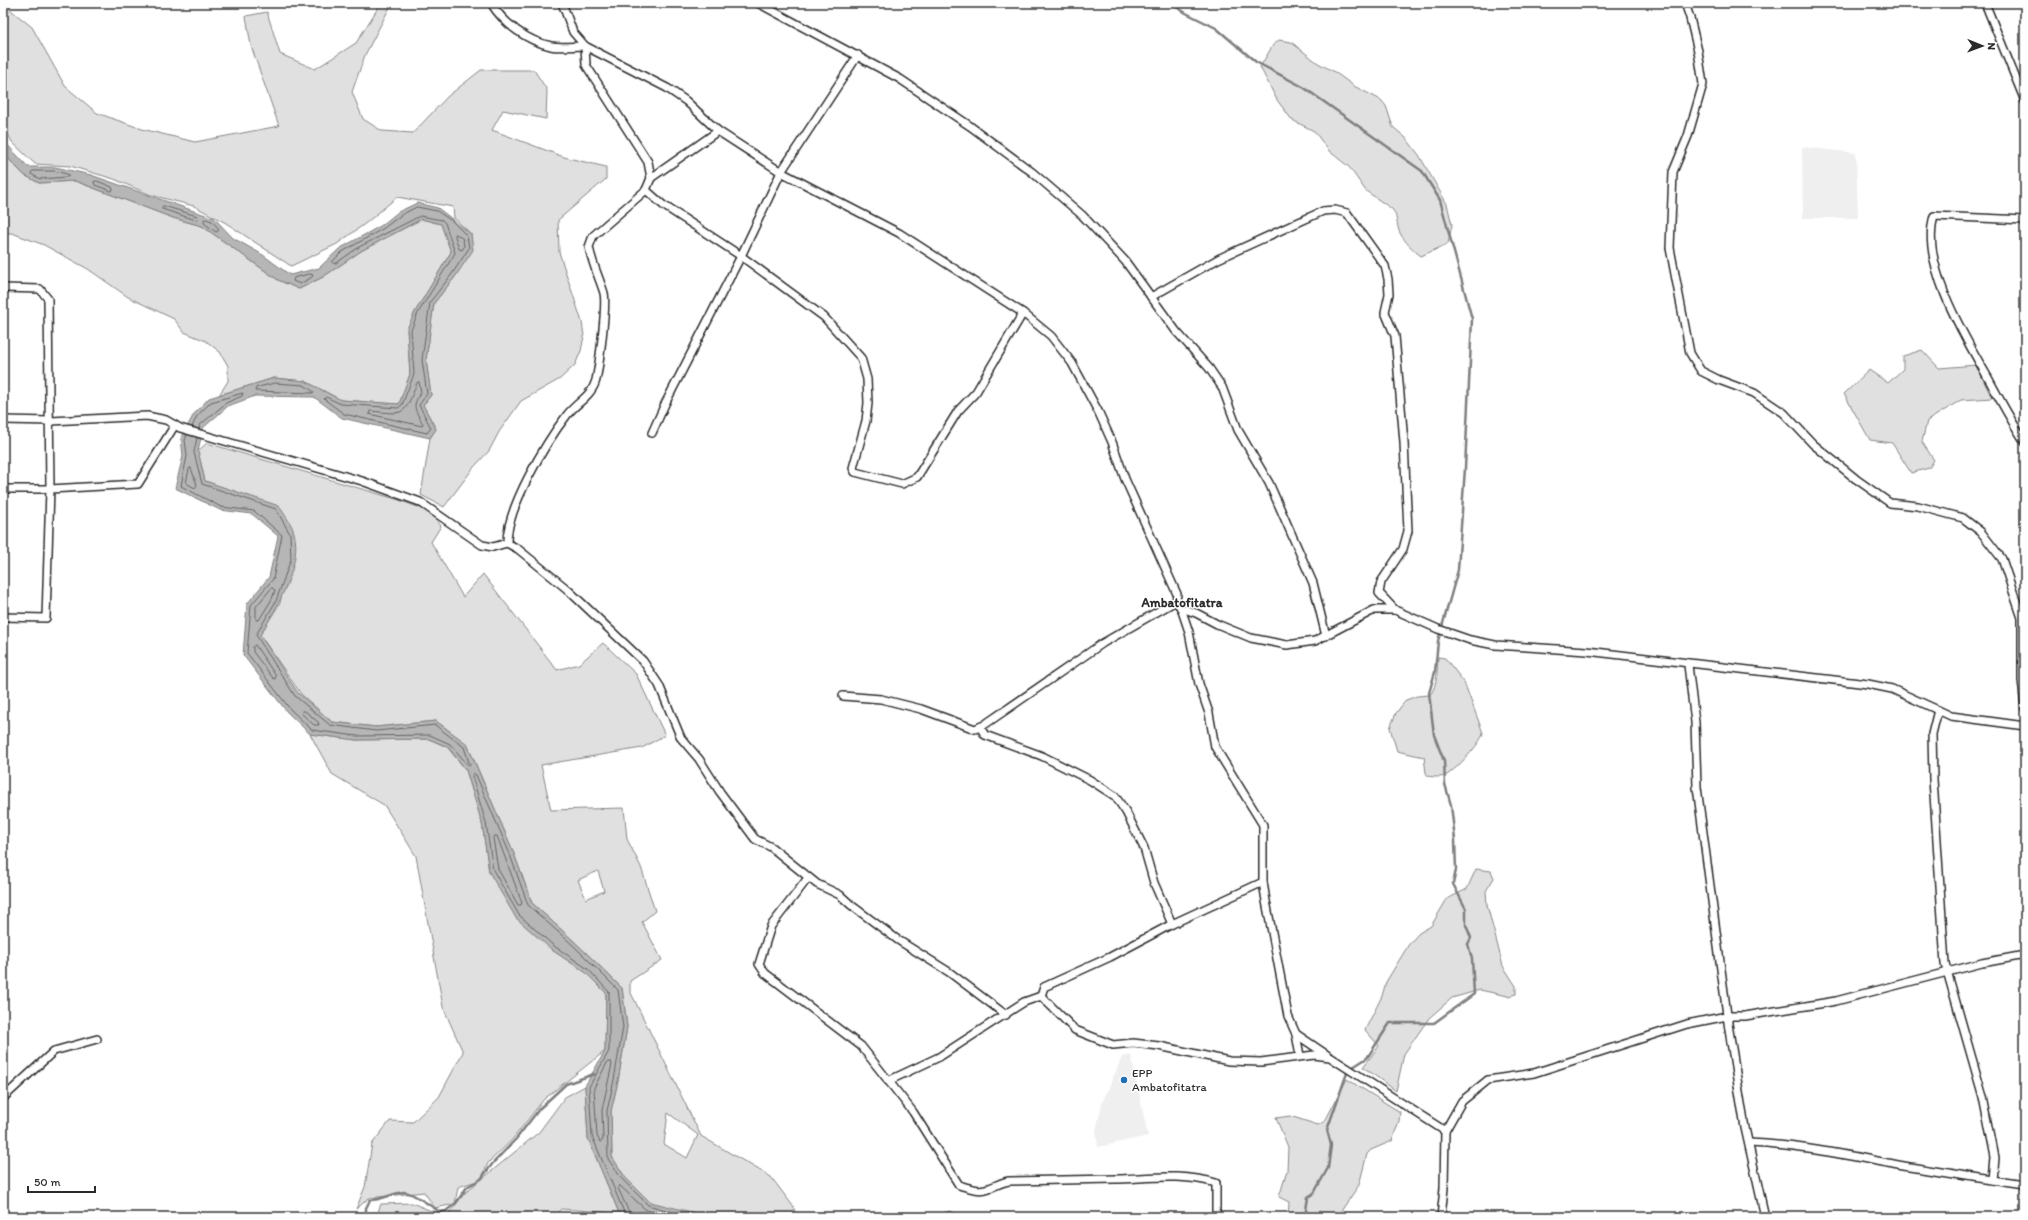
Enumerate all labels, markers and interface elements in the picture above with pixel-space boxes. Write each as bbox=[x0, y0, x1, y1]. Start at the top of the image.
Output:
north arrow bbox=[1962, 26, 2002, 66]
text: N bbox=[1985, 42, 1998, 50]
district label: Ambatofitatra bbox=[1141, 595, 1223, 610]
place label: EPP Ambatofitatra bbox=[1132, 1066, 1207, 1094]
marker: EPP Ambatofitatra bbox=[1119, 1075, 1129, 1085]
scale bar bbox=[28, 1168, 95, 1194]
text: 50 m bbox=[34, 1175, 60, 1189]

